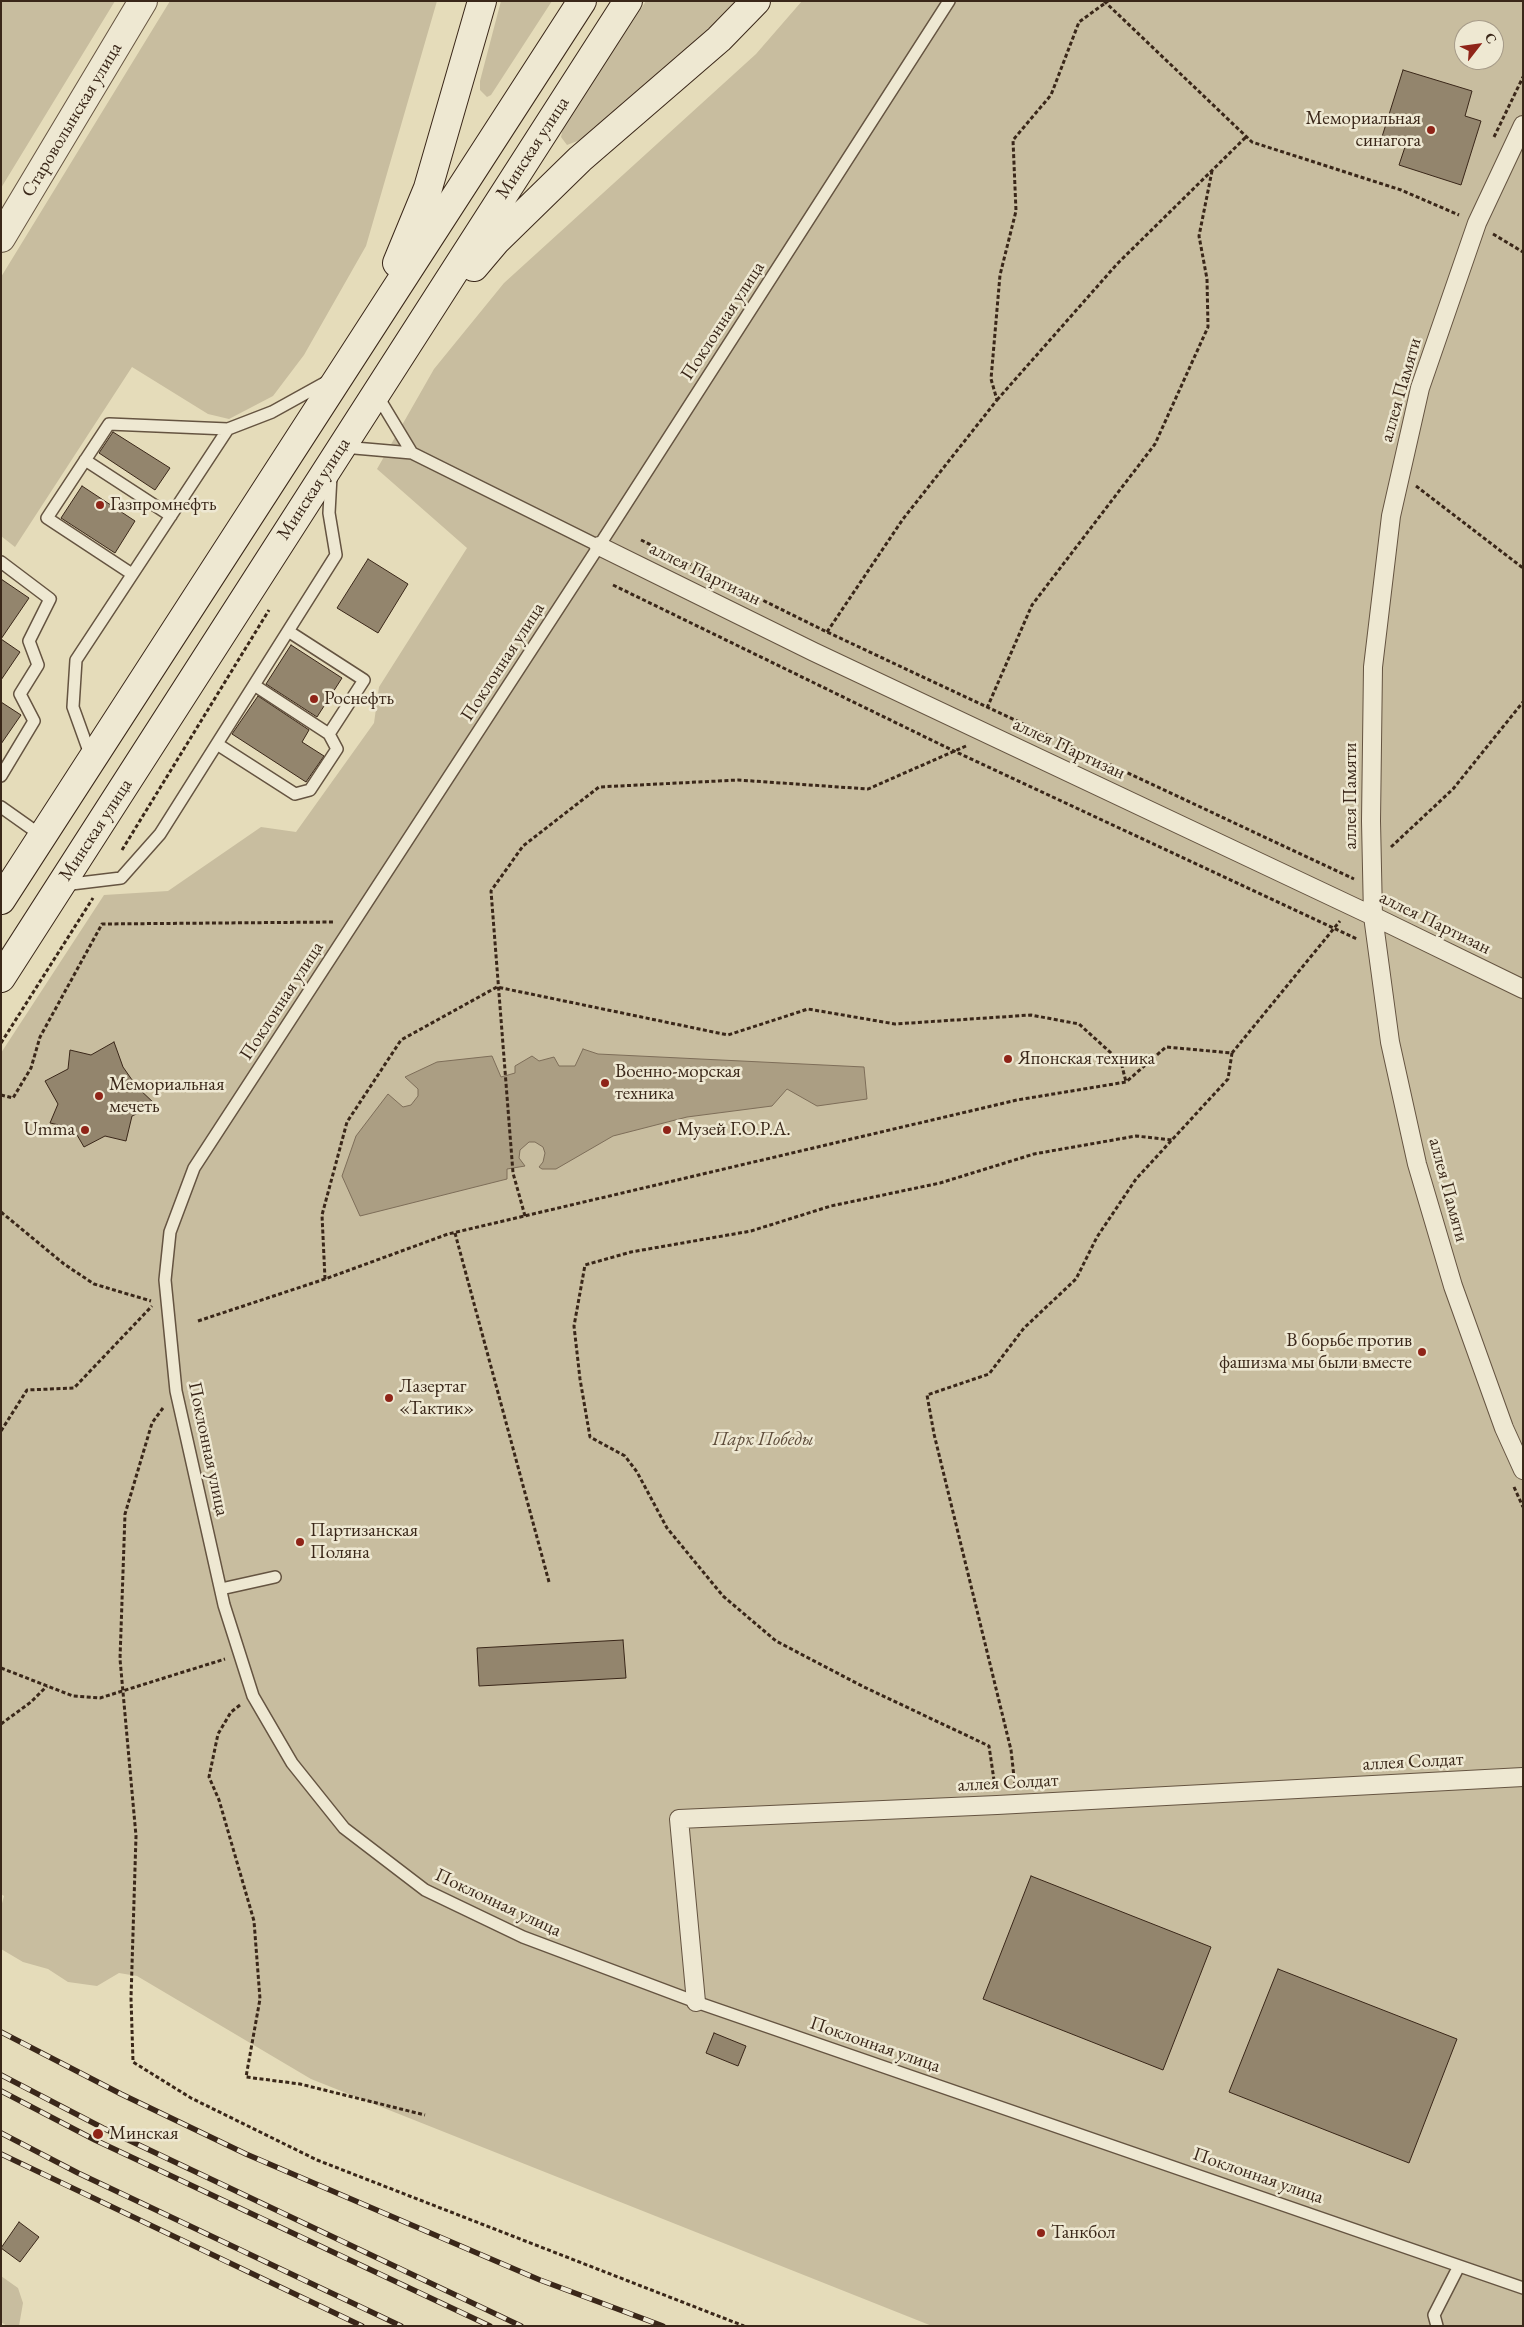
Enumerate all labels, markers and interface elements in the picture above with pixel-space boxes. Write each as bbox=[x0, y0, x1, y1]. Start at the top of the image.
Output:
north arrow bbox=[1454, 20, 1504, 70]
text: С bbox=[1481, 29, 1501, 47]
street label: Староволынская улица bbox=[17, 39, 127, 201]
street label: Минская улица bbox=[491, 93, 575, 203]
place label: Мемориальная синагога bbox=[1306, 108, 1421, 152]
marker: Мемориальная синагога bbox=[1425, 124, 1437, 136]
street label: Поклонная улица bbox=[676, 257, 770, 385]
street label: аллея Памяти bbox=[1375, 335, 1427, 445]
street label: Минская улица bbox=[272, 434, 356, 544]
place label: Газпромнефть bbox=[110, 494, 217, 516]
marker: Газпромнефть bbox=[94, 499, 106, 511]
street label: аллея Партизан bbox=[645, 537, 765, 611]
street label: Поклонная улица bbox=[456, 598, 550, 726]
place label: Роснефть bbox=[324, 688, 394, 710]
marker: Роснефть bbox=[308, 693, 320, 705]
street label: аллея Партизан bbox=[1009, 713, 1129, 785]
street label: аллея Памяти bbox=[1340, 742, 1362, 850]
street label: Минская улица bbox=[54, 775, 138, 885]
street label: аллея Партизан bbox=[1375, 886, 1495, 960]
street label: Поклонная улица bbox=[235, 937, 329, 1065]
place label: Японская техника bbox=[1018, 1048, 1155, 1070]
marker: Японская техника bbox=[1002, 1053, 1014, 1065]
place label: Военно-морская техника bbox=[615, 1061, 741, 1105]
place label: Мемориальная мечеть bbox=[109, 1074, 224, 1118]
marker: Военно-морская техника bbox=[599, 1077, 611, 1089]
marker: Мемориальная мечеть bbox=[93, 1090, 105, 1102]
place label: Umma bbox=[24, 1119, 75, 1141]
place label: Музей Г.О.Р.А. bbox=[677, 1119, 791, 1141]
marker: Umma bbox=[79, 1124, 91, 1136]
marker: Музей Г.О.Р.А. bbox=[661, 1124, 673, 1136]
street label: аллея Памяти bbox=[1423, 1135, 1473, 1245]
place label: В борьбе против фашизма мы были вместе bbox=[1219, 1330, 1412, 1374]
marker: В борьбе против фашизма мы были вместе bbox=[1416, 1346, 1428, 1358]
place label: Лазертаг «Тактик» bbox=[399, 1376, 474, 1420]
street label: Поклонная улица bbox=[183, 1380, 233, 1518]
marker: Лазертаг «Тактик» bbox=[383, 1392, 395, 1404]
park label: Парк Победы bbox=[712, 1429, 814, 1451]
place label: Партизанская Поляна bbox=[310, 1520, 418, 1564]
marker: Партизанская Поляна bbox=[294, 1536, 306, 1548]
street label: аллея Солдат bbox=[1362, 1748, 1464, 1776]
street label: аллея Солдат bbox=[957, 1769, 1059, 1797]
street label: Поклонная улица bbox=[431, 1864, 565, 1942]
street label: Поклонная улица bbox=[807, 2012, 943, 2078]
place label: Минская bbox=[109, 2123, 178, 2145]
marker: Минская bbox=[91, 2127, 105, 2141]
street label: Поклонная улица bbox=[1190, 2143, 1326, 2209]
place label: Танкбол bbox=[1051, 2222, 1115, 2244]
marker: Танкбол bbox=[1035, 2227, 1047, 2239]

